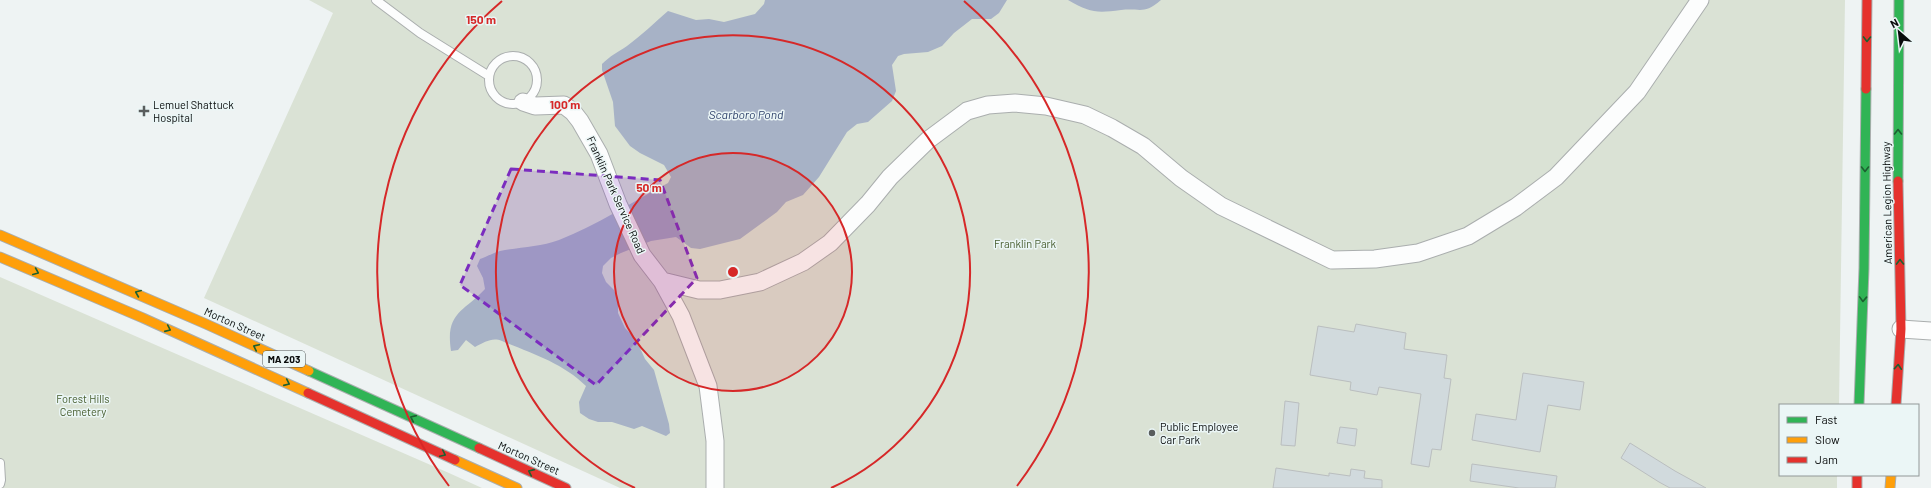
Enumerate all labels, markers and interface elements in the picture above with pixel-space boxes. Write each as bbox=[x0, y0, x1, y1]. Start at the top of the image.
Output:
text: 150 m bbox=[466, 12, 496, 26]
north arrow bbox=[1879, 12, 1919, 52]
text: N bbox=[1888, 15, 1900, 30]
one-way arrow bbox=[1863, 36, 1871, 42]
text: 100 m bbox=[550, 97, 580, 111]
place label: Lemuel Shattuck Hospital bbox=[153, 98, 234, 124]
marker: Lemuel Shattuck Hospital bbox=[138, 105, 150, 117]
water label: Scarboro Pond bbox=[709, 107, 784, 121]
one-way arrow bbox=[1894, 129, 1902, 135]
street label: Franklin Park Service Road bbox=[585, 134, 648, 256]
street label: American Legion Highway bbox=[1879, 141, 1894, 265]
one-way arrow bbox=[1861, 166, 1869, 172]
text: 50 m bbox=[636, 180, 662, 194]
park label: Franklin Park bbox=[994, 237, 1057, 250]
one-way arrow bbox=[1896, 259, 1904, 265]
centre of rings bbox=[726, 265, 740, 279]
one-way arrow bbox=[31, 267, 39, 275]
one-way arrow bbox=[134, 290, 141, 298]
one-way arrow bbox=[1859, 296, 1867, 302]
street label: Morton Street bbox=[202, 304, 268, 343]
one-way arrow bbox=[164, 324, 171, 332]
one-way arrow bbox=[253, 343, 260, 351]
road number: MA 203 bbox=[263, 351, 305, 367]
one-way arrow bbox=[1894, 364, 1903, 370]
one-way arrow bbox=[282, 378, 290, 386]
park label: Forest Hills Cemetery bbox=[56, 392, 110, 418]
legend bbox=[1779, 404, 1919, 476]
text: Fast bbox=[1815, 412, 1838, 426]
one-way arrow bbox=[409, 415, 417, 423]
place label: Public Employee Car Park bbox=[1160, 420, 1239, 446]
marker: Public Employee Car Park bbox=[1147, 428, 1157, 438]
text: Slow bbox=[1815, 432, 1840, 446]
street label: Morton Street bbox=[496, 438, 562, 477]
one-way arrow bbox=[439, 449, 446, 457]
text: Jam bbox=[1815, 452, 1838, 466]
one-way arrow bbox=[528, 469, 535, 477]

